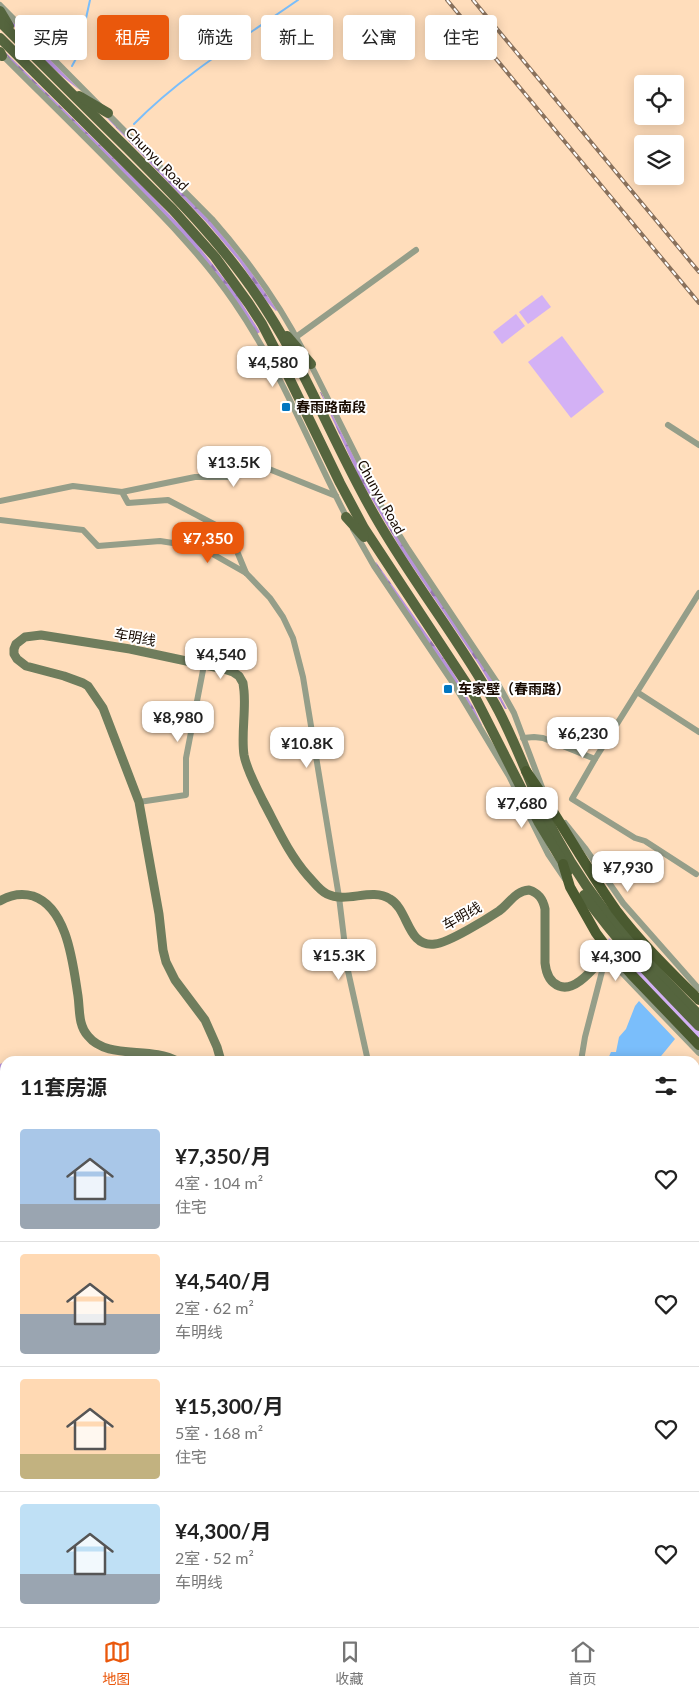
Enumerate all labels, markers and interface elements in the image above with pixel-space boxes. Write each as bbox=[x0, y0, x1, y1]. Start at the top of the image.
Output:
chip: 买房 bbox=[15, 15, 87, 60]
chip: 租房 bbox=[97, 15, 169, 60]
chip: 筛选 bbox=[179, 15, 251, 60]
chip: 新上 bbox=[261, 15, 333, 60]
chip: 公寓 bbox=[343, 15, 415, 60]
chip: 住宅 bbox=[425, 15, 497, 60]
map controls bbox=[634, 75, 684, 185]
button: locate bbox=[634, 75, 684, 125]
street label: Chunyu Road bbox=[122, 124, 192, 194]
button: layers bbox=[634, 135, 684, 185]
pin: ¥4,580 bbox=[232, 346, 314, 388]
text: ¥4,580 bbox=[248, 352, 298, 371]
place label: 春雨路南段 bbox=[296, 398, 366, 415]
marker: 春雨路南段 bbox=[280, 401, 292, 413]
pin: ¥13.5K bbox=[193, 446, 275, 488]
text: ¥13.5K bbox=[208, 452, 260, 471]
street label: Chunyu Road bbox=[354, 457, 409, 537]
pin: ¥7,350 bbox=[167, 522, 249, 564]
text: ¥7,350 bbox=[183, 528, 233, 547]
street label: 车明线 bbox=[113, 624, 157, 649]
pin: ¥4,540 bbox=[180, 638, 262, 680]
text: ¥4,540 bbox=[196, 644, 246, 663]
place label: 车家壁（春雨路） bbox=[458, 680, 570, 697]
marker: 车家壁（春雨路） bbox=[442, 683, 454, 695]
pin: ¥8,980 bbox=[137, 700, 219, 743]
text: ¥8,980 bbox=[153, 707, 203, 726]
pin: ¥6,230 bbox=[542, 716, 624, 759]
text: ¥6,230 bbox=[558, 723, 608, 742]
pin: ¥10.8K bbox=[266, 726, 348, 769]
text: ¥10.8K bbox=[281, 733, 333, 752]
pin: ¥7,680 bbox=[481, 786, 563, 829]
text: ¥7,680 bbox=[497, 793, 547, 812]
pin: ¥7,930 bbox=[587, 850, 669, 893]
text: ¥7,930 bbox=[603, 857, 653, 876]
street label: 车明线 bbox=[439, 898, 484, 933]
pin: ¥15.3K bbox=[298, 938, 380, 981]
pin: ¥4,300 bbox=[575, 940, 657, 982]
text: ¥15.3K bbox=[313, 945, 365, 964]
text: ¥4,300 bbox=[591, 946, 641, 965]
icon: filters bbox=[652, 1072, 680, 1100]
text: 11套房源 bbox=[20, 1074, 107, 1099]
text: ¥7,350/月 bbox=[175, 1143, 272, 1168]
icon: home bbox=[60, 1149, 120, 1209]
icon: heart bbox=[652, 1165, 680, 1193]
text: 4室 · 104 m² bbox=[175, 1173, 263, 1192]
text: 住宅 bbox=[175, 1197, 207, 1216]
text: ¥4,540/月 bbox=[175, 1268, 272, 1293]
icon: home bbox=[60, 1274, 120, 1334]
icon: heart bbox=[652, 1290, 680, 1318]
text: 2室 · 62 m² bbox=[175, 1298, 254, 1317]
text: 车明线 bbox=[175, 1322, 223, 1341]
text: ¥15,300/月 bbox=[175, 1393, 284, 1418]
icon: home bbox=[60, 1399, 120, 1459]
icon: heart bbox=[652, 1415, 680, 1443]
text: 5室 · 168 m² bbox=[175, 1423, 263, 1442]
text: 住宅 bbox=[175, 1447, 207, 1466]
text: ¥4,300/月 bbox=[175, 1518, 272, 1543]
icon: home bbox=[60, 1524, 120, 1584]
icon: heart bbox=[652, 1540, 680, 1568]
text: 2室 · 52 m² bbox=[175, 1548, 254, 1567]
text: 车明线 bbox=[175, 1572, 223, 1591]
tab: 地图 bbox=[103, 1638, 131, 1688]
tab: 收藏 bbox=[336, 1638, 364, 1688]
tab: 首页 bbox=[569, 1638, 597, 1688]

